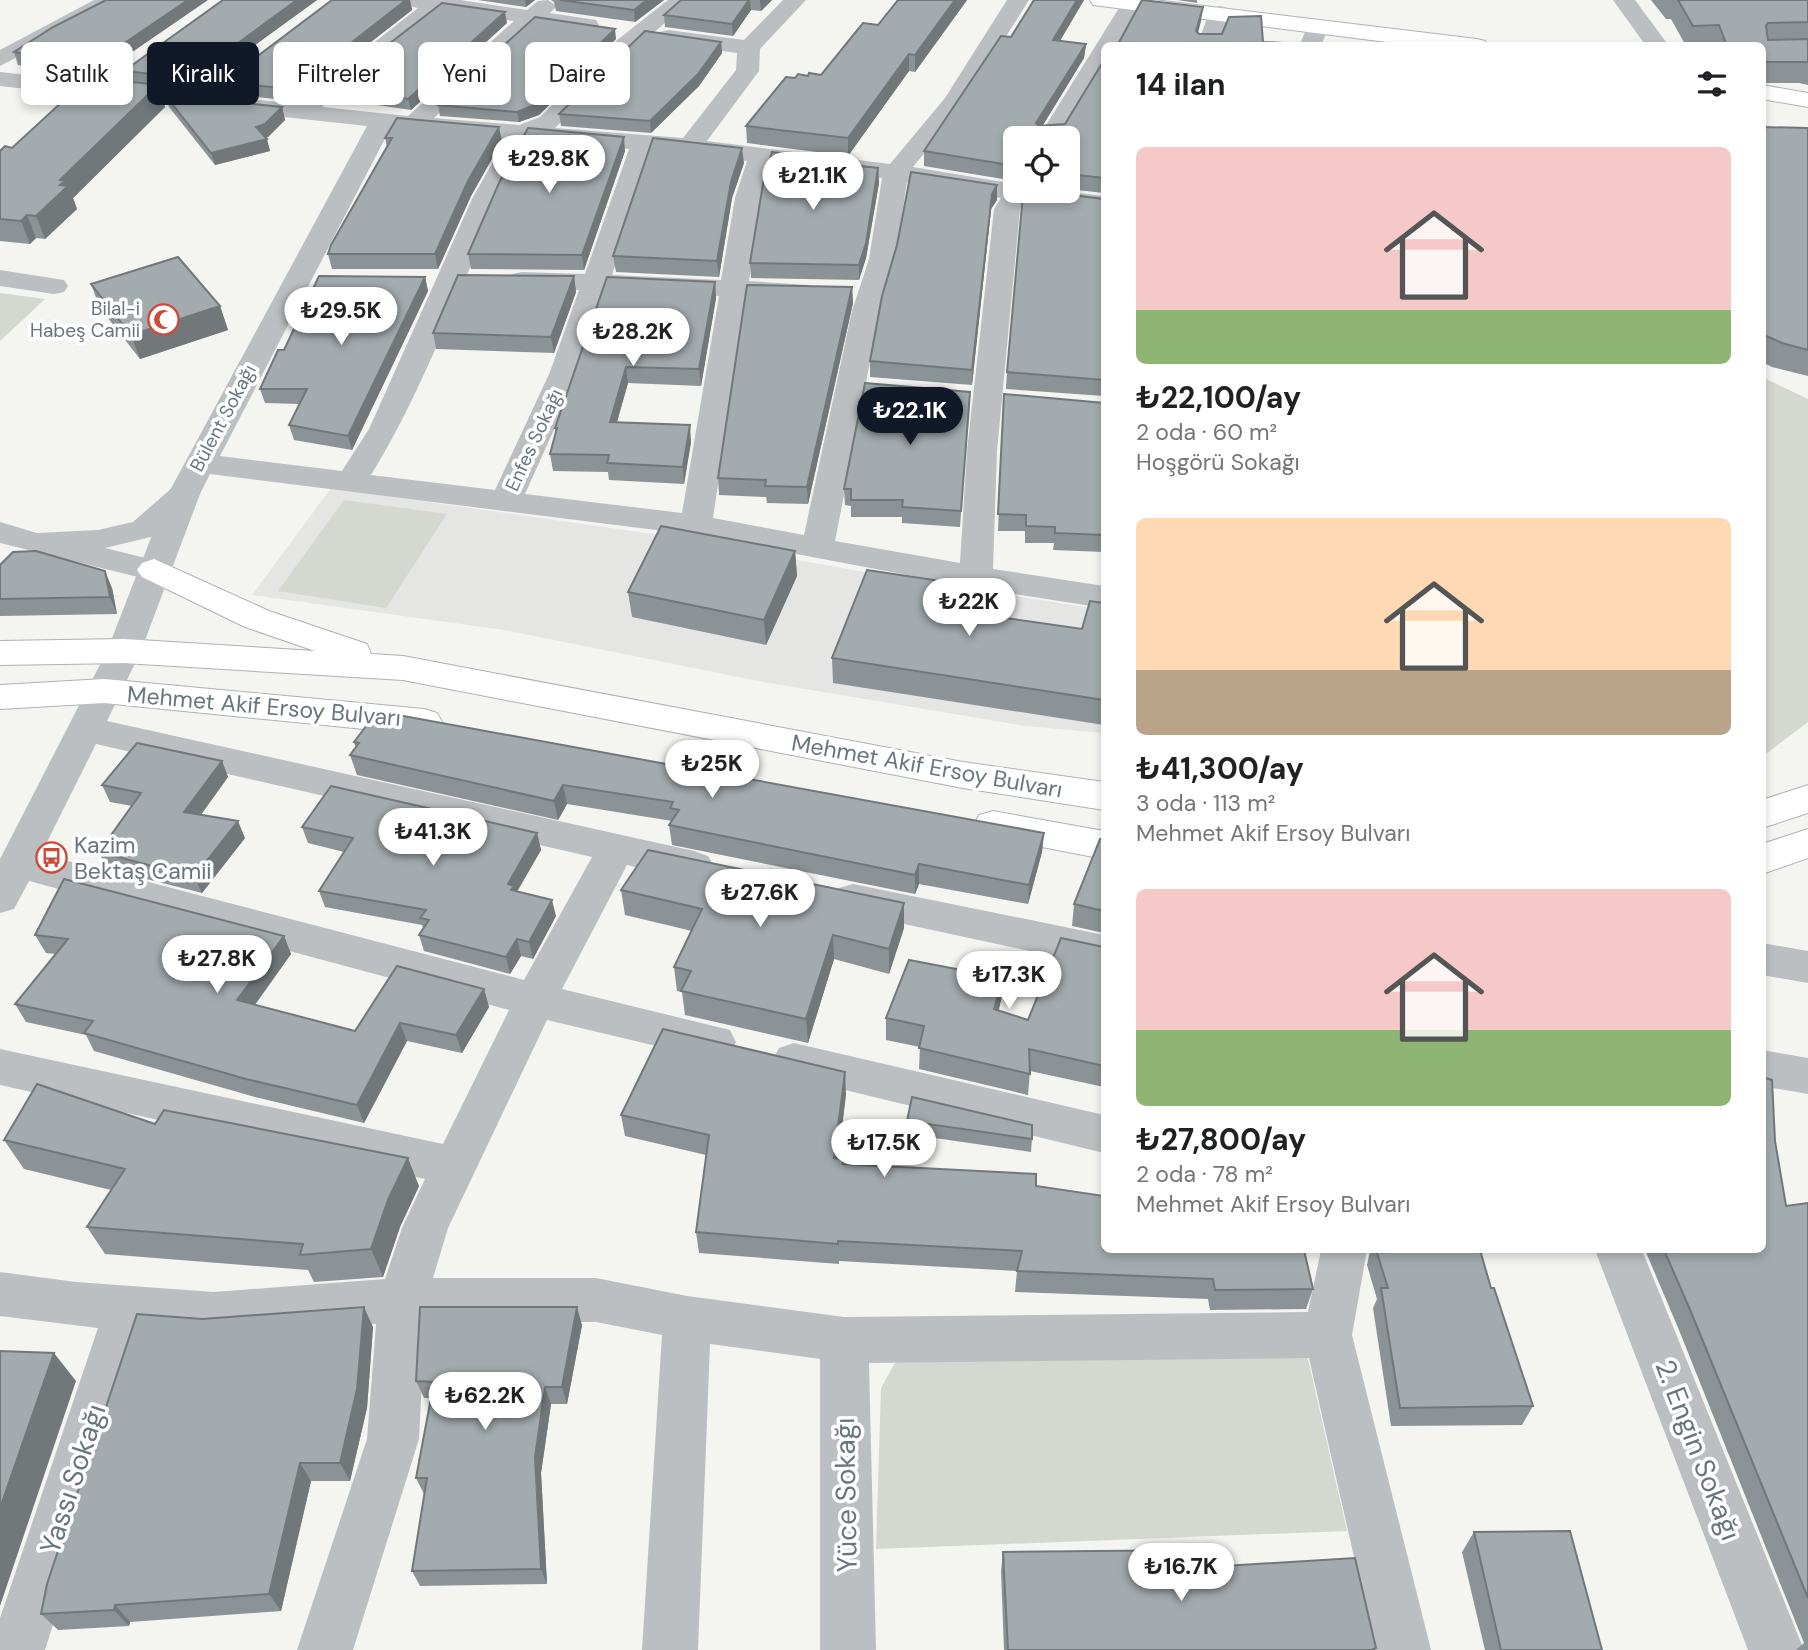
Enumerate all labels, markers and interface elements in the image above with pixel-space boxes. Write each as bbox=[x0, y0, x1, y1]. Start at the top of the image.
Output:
chip: Satılık bbox=[21, 42, 133, 105]
chip: Kiralık bbox=[147, 42, 259, 105]
chip: Filtreler bbox=[273, 42, 404, 105]
chip: Yeni bbox=[418, 42, 511, 105]
chip: Daire bbox=[525, 42, 630, 105]
text: 14 ilan bbox=[1136, 65, 1226, 104]
icon: filters bbox=[1693, 65, 1731, 103]
map controls bbox=[1003, 126, 1080, 203]
button: locate bbox=[1003, 126, 1080, 203]
pin: ₺29.8K bbox=[492, 136, 606, 195]
text: ₺29.8K bbox=[508, 143, 590, 173]
pin: ₺21.1K bbox=[756, 152, 870, 212]
text: ₺21.1K bbox=[778, 160, 848, 190]
icon: home bbox=[1371, 192, 1497, 318]
pin: ₺29.5K bbox=[284, 288, 398, 347]
text: ₺29.5K bbox=[300, 295, 382, 325]
place label: Bilal-i Habeş Camii bbox=[30, 296, 140, 343]
mosque icon: Bilal-i Habeş Camii bbox=[146, 302, 180, 336]
pin: ₺28.2K bbox=[576, 308, 690, 368]
text: ₺28.2K bbox=[593, 316, 673, 346]
street label: Bülent Sokağı bbox=[184, 360, 262, 476]
text: ₺22,100/ay bbox=[1136, 378, 1301, 417]
street label: Enfes Sokağı bbox=[499, 385, 569, 495]
pin: ₺22.1K bbox=[853, 388, 967, 447]
text: ₺22.1K bbox=[873, 395, 947, 425]
text: 2 oda · 60 m² bbox=[1136, 417, 1277, 447]
text: Hoşgörü Sokağı bbox=[1136, 447, 1300, 477]
icon: home bbox=[1371, 563, 1497, 689]
pin: ₺22K bbox=[928, 578, 1010, 638]
text: ₺22K bbox=[939, 586, 999, 616]
street label: Mehmet Akif Ersoy Bulvarı bbox=[126, 679, 402, 733]
street label: Mehmet Akif Ersoy Bulvarı bbox=[789, 727, 1065, 805]
pin: ₺25K bbox=[671, 740, 753, 800]
text: ₺25K bbox=[681, 748, 743, 778]
text: ₺41,300/ay bbox=[1136, 749, 1304, 788]
text: 3 oda · 113 m² bbox=[1136, 788, 1275, 818]
pin: ₺41.3K bbox=[376, 808, 490, 868]
text: ₺41.3K bbox=[394, 816, 472, 846]
text: Mehmet Akif Ersoy Bulvarı bbox=[1136, 818, 1410, 848]
place label: Kazim Bektaş Camii bbox=[74, 830, 211, 886]
bus stop icon: Kazim Bektaş Camii bbox=[34, 841, 68, 875]
pin: ₺27.6K bbox=[703, 870, 817, 929]
text: ₺27.6K bbox=[721, 877, 799, 907]
icon: home bbox=[1371, 934, 1497, 1060]
pin: ₺27.8K bbox=[160, 936, 274, 995]
text: ₺27.8K bbox=[178, 943, 256, 973]
pin: ₺17.3K bbox=[952, 951, 1066, 1011]
text: ₺17.3K bbox=[972, 959, 1046, 989]
pin: ₺17.5K bbox=[827, 1120, 941, 1179]
text: ₺27,800/ay bbox=[1136, 1120, 1306, 1159]
text: ₺17.5K bbox=[847, 1127, 921, 1157]
text: 2 oda · 78 m² bbox=[1136, 1159, 1273, 1189]
text: Mehmet Akif Ersoy Bulvarı bbox=[1136, 1189, 1410, 1219]
street label: 2. Engin Sokağı bbox=[1647, 1355, 1749, 1545]
pin: ₺62.2K bbox=[428, 1372, 542, 1432]
text: ₺62.2K bbox=[445, 1380, 525, 1410]
street label: Yassı Sokağı bbox=[31, 1399, 115, 1559]
street label: Yüce Sokağı bbox=[826, 1417, 866, 1573]
pin: ₺16.7K bbox=[1124, 1544, 1238, 1603]
text: ₺16.7K bbox=[1144, 1551, 1218, 1581]

